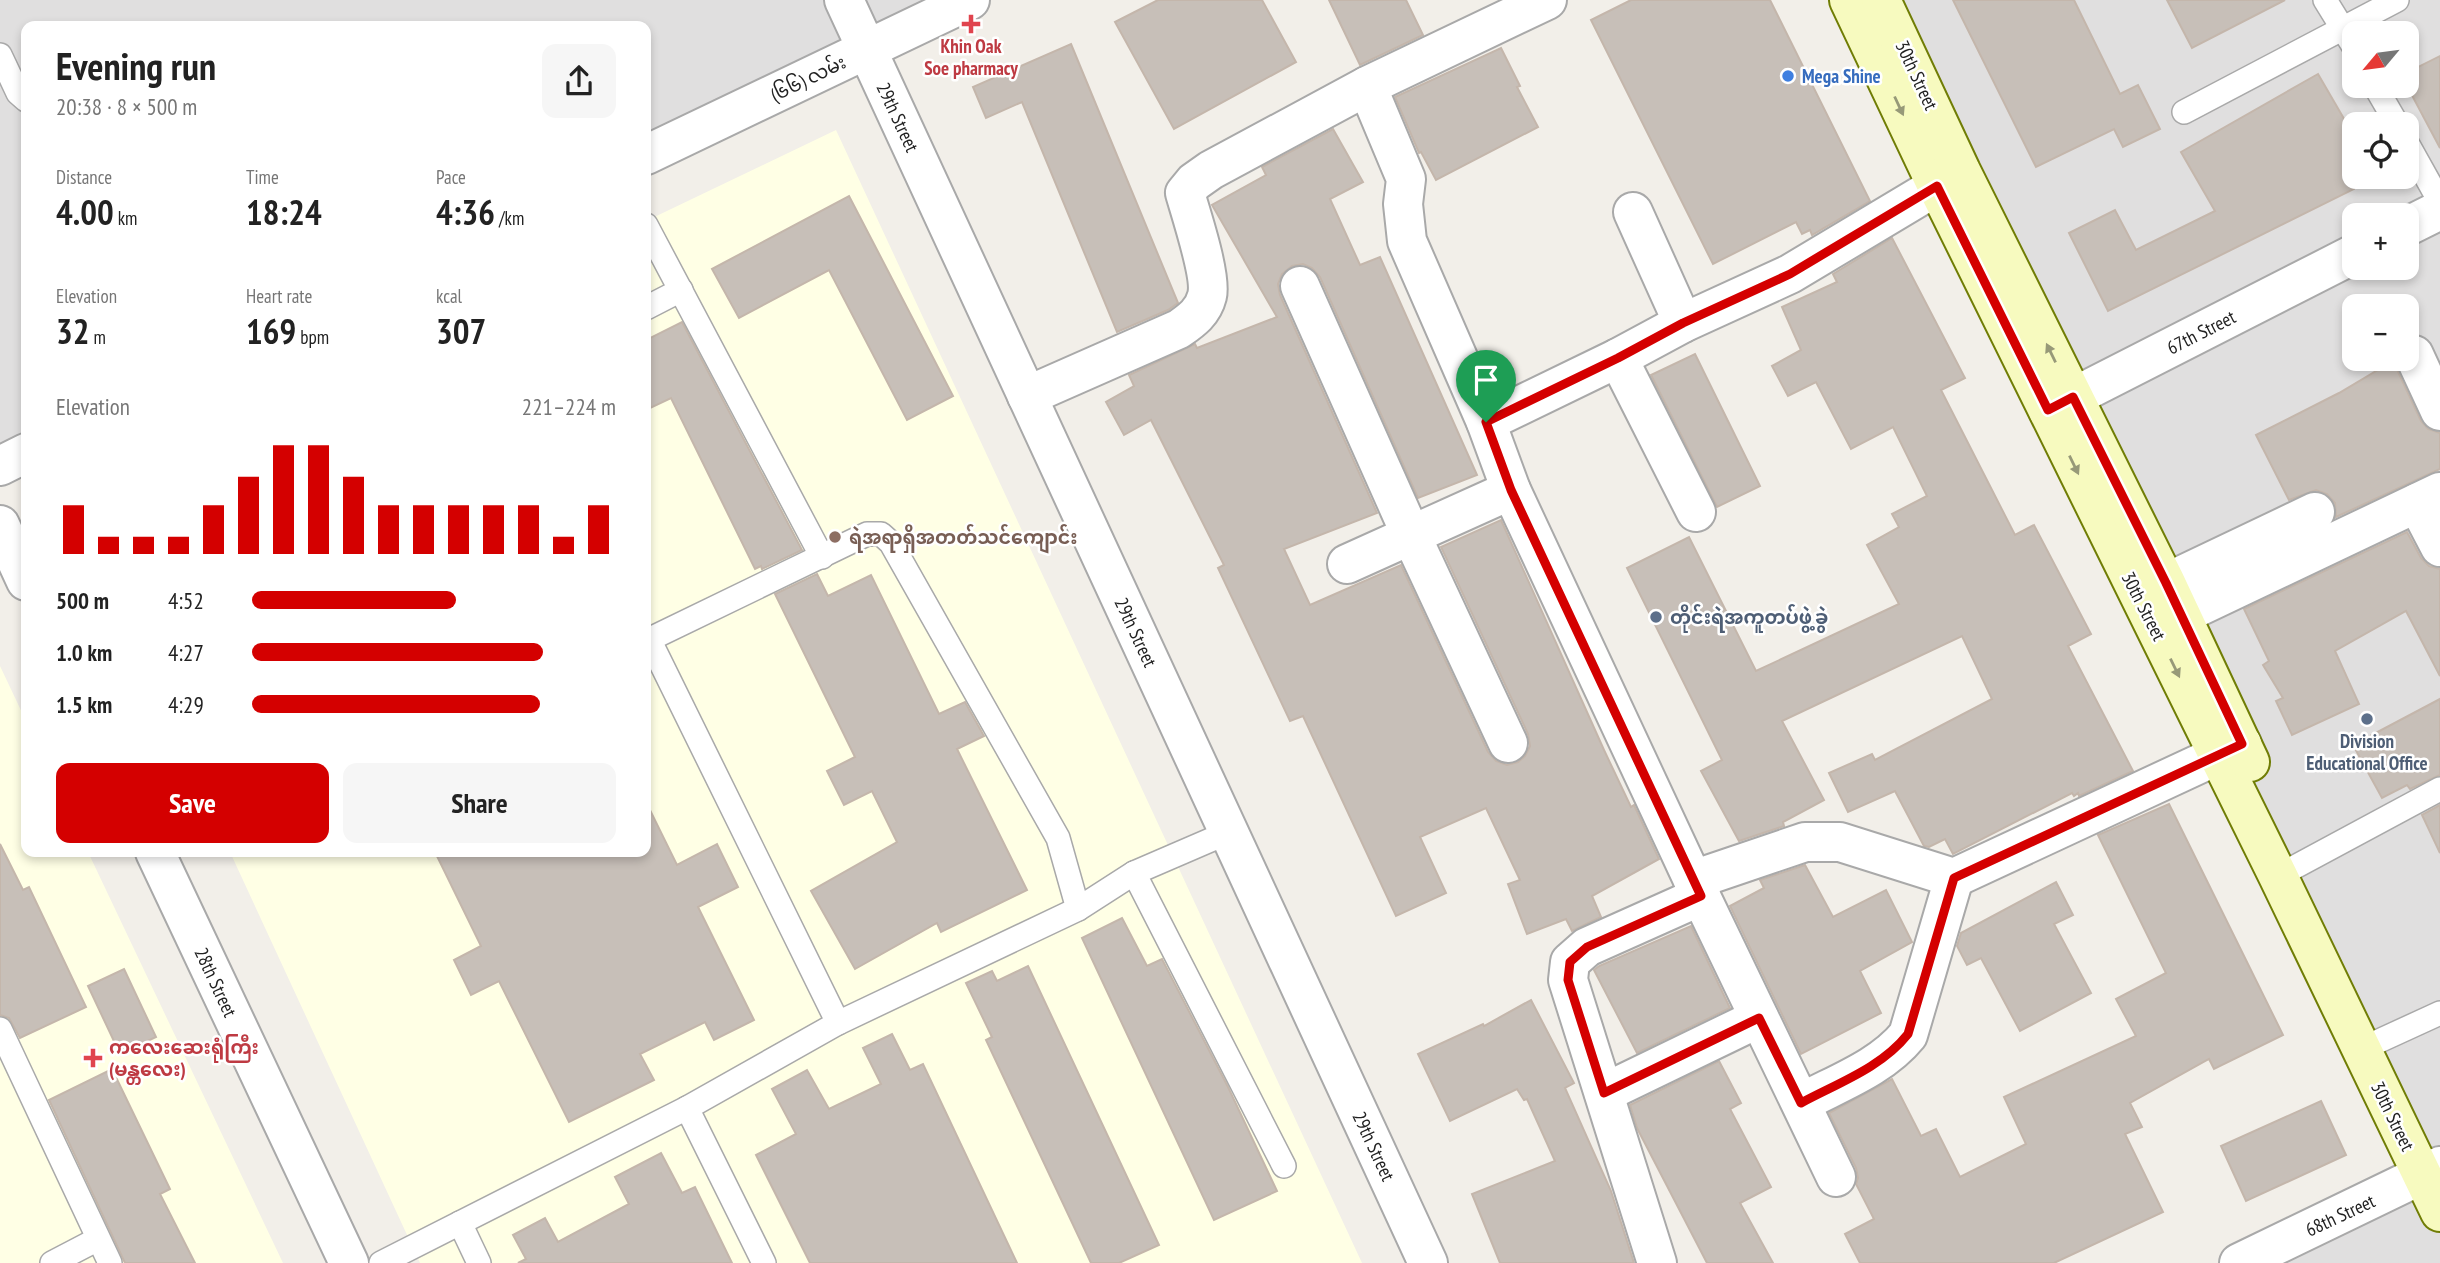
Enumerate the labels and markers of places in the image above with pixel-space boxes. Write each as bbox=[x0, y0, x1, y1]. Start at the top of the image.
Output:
marker: Khin Oak Soe pharmacy bbox=[963, 16, 979, 32]
place label: Khin Oak Soe pharmacy bbox=[924, 34, 1018, 80]
place label: Mega Shine bbox=[1802, 64, 1881, 88]
marker: Mega Shine bbox=[1780, 68, 1796, 84]
pin bbox=[1456, 350, 1516, 422]
place label: ရဲအရာရှိအတတ်သင်ကျောင်း bbox=[849, 524, 1078, 554]
marker: ရဲအရာရှိအတတ်သင်ကျောင်း bbox=[827, 529, 843, 545]
place label: တိုင်းရဲအကူတပ်ဖွဲ့ခွဲ bbox=[1670, 604, 1828, 633]
marker: တိုင်းရဲအကူတပ်ဖွဲ့ခွဲ bbox=[1648, 609, 1664, 625]
marker: Division Educational Office bbox=[2359, 711, 2375, 727]
place label: Division Educational Office bbox=[2306, 729, 2428, 775]
place label: ကလေးဆေးရုံကြီး (မန္တလေး) bbox=[109, 1034, 259, 1085]
marker: ကလေးဆေးရုံကြီး (မန္တလေး) bbox=[83, 1048, 103, 1068]

